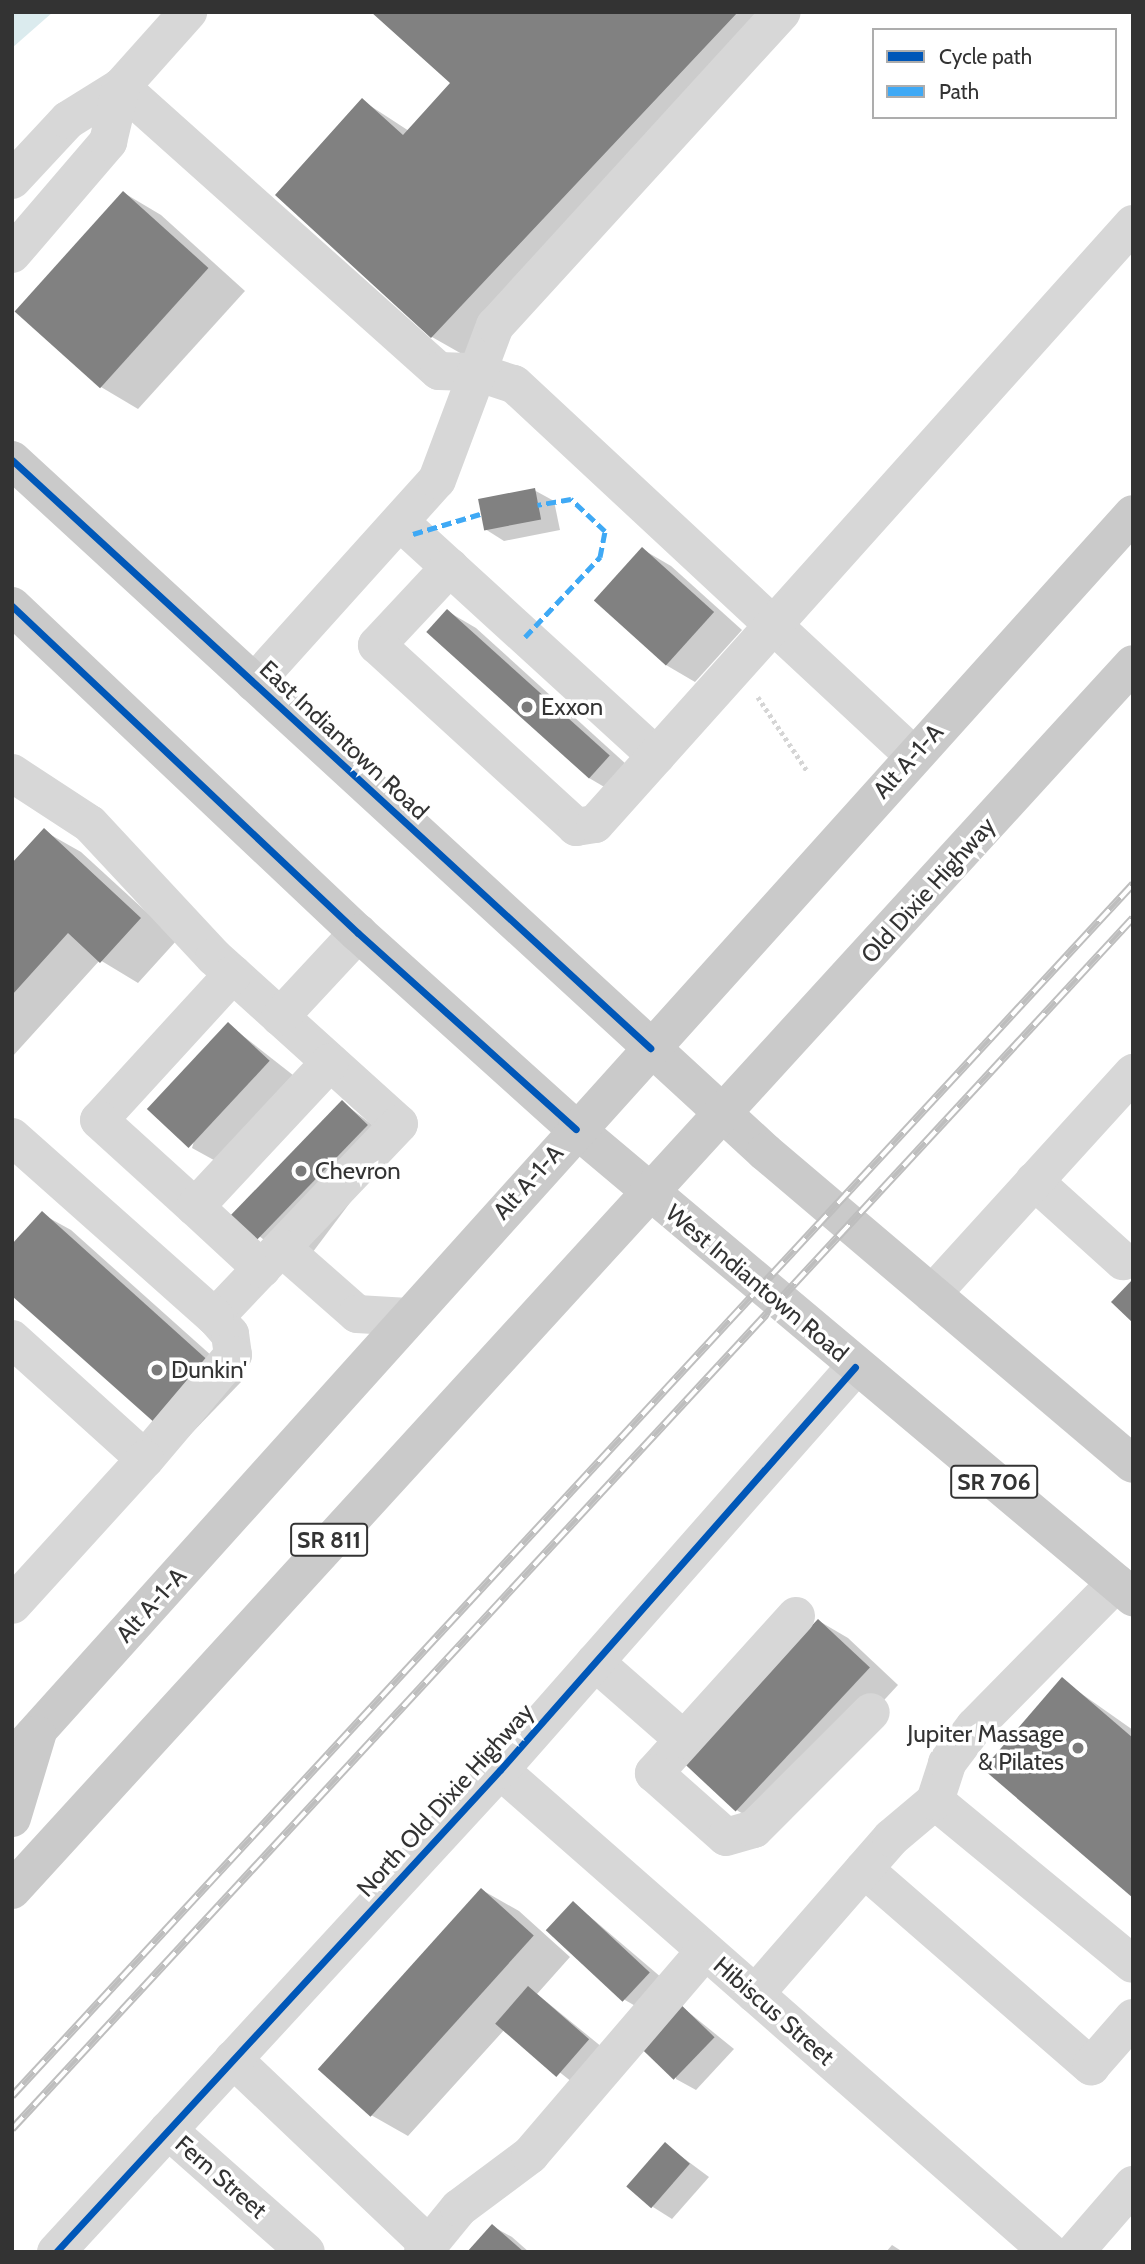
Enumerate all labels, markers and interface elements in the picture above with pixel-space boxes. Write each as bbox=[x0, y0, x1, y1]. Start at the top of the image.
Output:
legend bbox=[872, 28, 1117, 119]
text: Cycle path bbox=[939, 44, 1032, 69]
text: Path bbox=[939, 79, 979, 104]
street label: East Indiantown Road bbox=[254, 654, 434, 826]
place label: Exxon bbox=[541, 693, 603, 721]
marker: Exxon bbox=[519, 699, 535, 715]
street label: Alt A-1-A bbox=[867, 718, 949, 804]
street label: Old Dixie Highway bbox=[855, 811, 1001, 969]
street label: Alt A-1-A bbox=[487, 1139, 569, 1225]
place label: Chevron bbox=[315, 1157, 401, 1185]
marker: Chevron bbox=[293, 1163, 309, 1179]
street label: West Indiantown Road bbox=[660, 1198, 854, 1368]
place label: Dunkin' bbox=[171, 1356, 247, 1384]
marker: Dunkin' bbox=[149, 1362, 165, 1378]
road number: SR 706 bbox=[948, 1462, 1040, 1502]
road number: SR 811 bbox=[289, 1520, 369, 1560]
street label: Alt A-1-A bbox=[110, 1562, 192, 1648]
street label: North Old Dixie Highway bbox=[351, 1697, 539, 1903]
place label: Jupiter Massage & Pilates bbox=[907, 1720, 1064, 1776]
marker: Jupiter Massage & Pilates bbox=[1070, 1740, 1086, 1756]
street label: Hibiscus Street bbox=[708, 1951, 840, 2071]
street label: Fern Street bbox=[169, 2129, 273, 2225]

